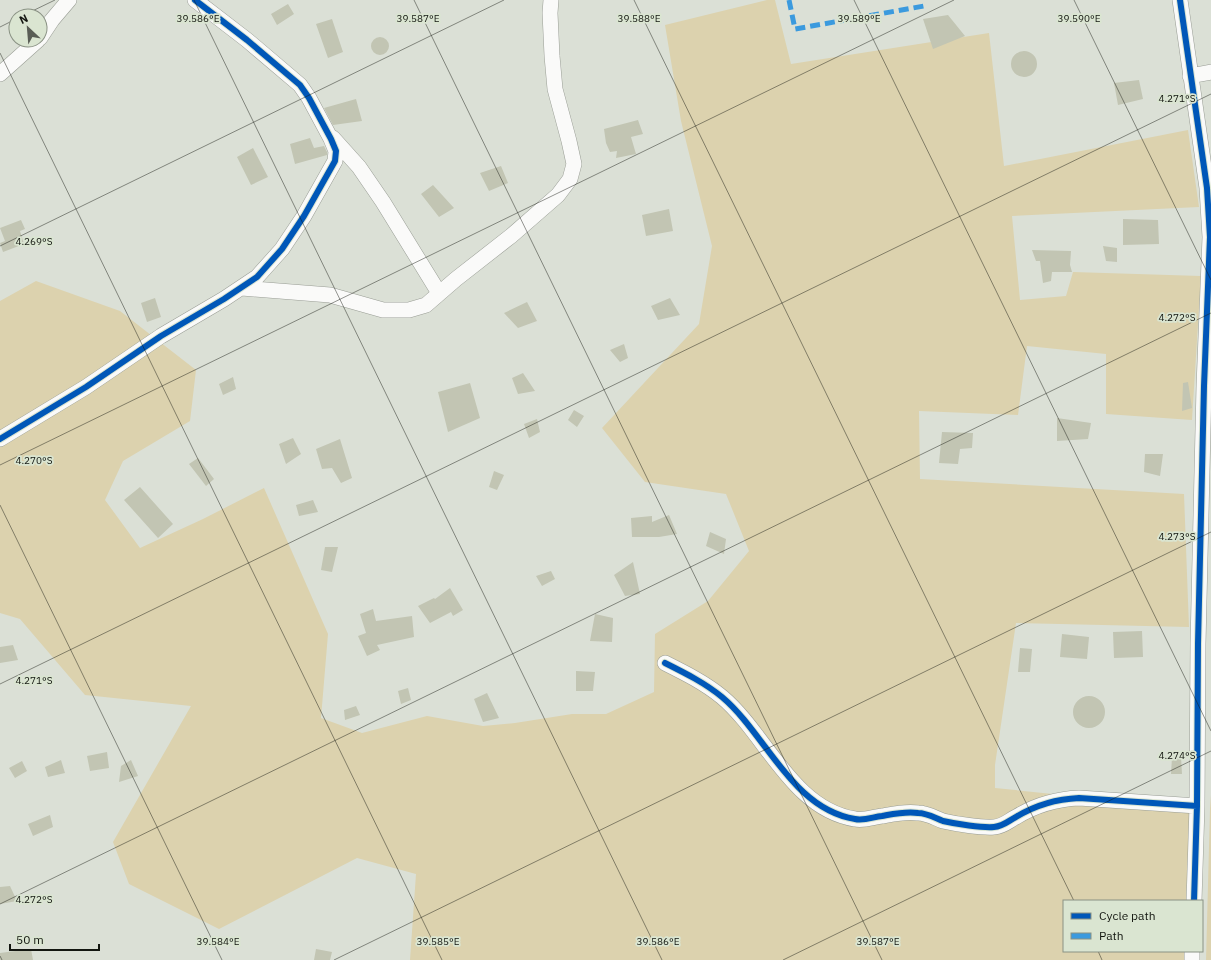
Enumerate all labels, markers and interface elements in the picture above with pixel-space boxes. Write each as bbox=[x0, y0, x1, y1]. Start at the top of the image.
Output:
north arrow bbox=[8, 8, 48, 48]
text: N bbox=[17, 11, 30, 27]
text: 39.586°E bbox=[176, 12, 220, 25]
text: 39.587°E bbox=[396, 12, 440, 25]
text: 39.588°E bbox=[617, 12, 661, 25]
text: 39.589°E bbox=[837, 12, 881, 25]
text: 39.590°E bbox=[1057, 12, 1101, 25]
text: 4.271°S bbox=[1158, 92, 1196, 105]
text: 4.269°S bbox=[15, 235, 53, 248]
text: 4.272°S bbox=[1158, 311, 1196, 324]
text: 4.270°S bbox=[15, 454, 53, 467]
text: 4.273°S bbox=[1158, 530, 1196, 543]
text: 4.271°S bbox=[15, 674, 53, 687]
text: 4.274°S bbox=[1158, 749, 1196, 762]
text: 4.272°S bbox=[15, 893, 53, 906]
legend bbox=[1063, 900, 1203, 952]
text: Cycle path bbox=[1099, 908, 1156, 923]
scale bar bbox=[10, 926, 99, 952]
text: Path bbox=[1099, 928, 1124, 943]
text: 50 m bbox=[16, 932, 44, 947]
text: 39.584°E bbox=[196, 935, 240, 948]
text: 39.585°E bbox=[416, 935, 460, 948]
text: 39.586°E bbox=[636, 935, 680, 948]
text: 39.587°E bbox=[856, 935, 900, 948]

